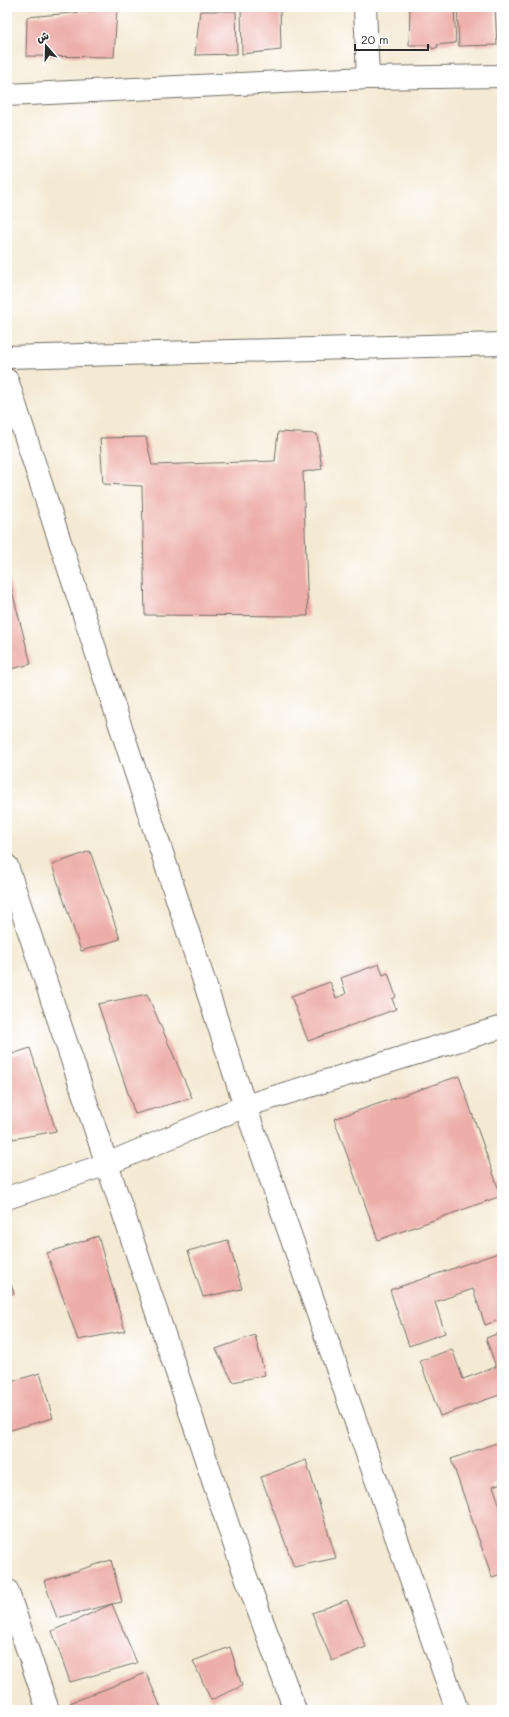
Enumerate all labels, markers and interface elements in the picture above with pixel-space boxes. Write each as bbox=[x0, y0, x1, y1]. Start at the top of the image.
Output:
north arrow bbox=[26, 26, 66, 66]
scale bar bbox=[355, 26, 428, 52]
text: ش bbox=[34, 27, 51, 45]
text: 20 m bbox=[361, 31, 389, 47]

